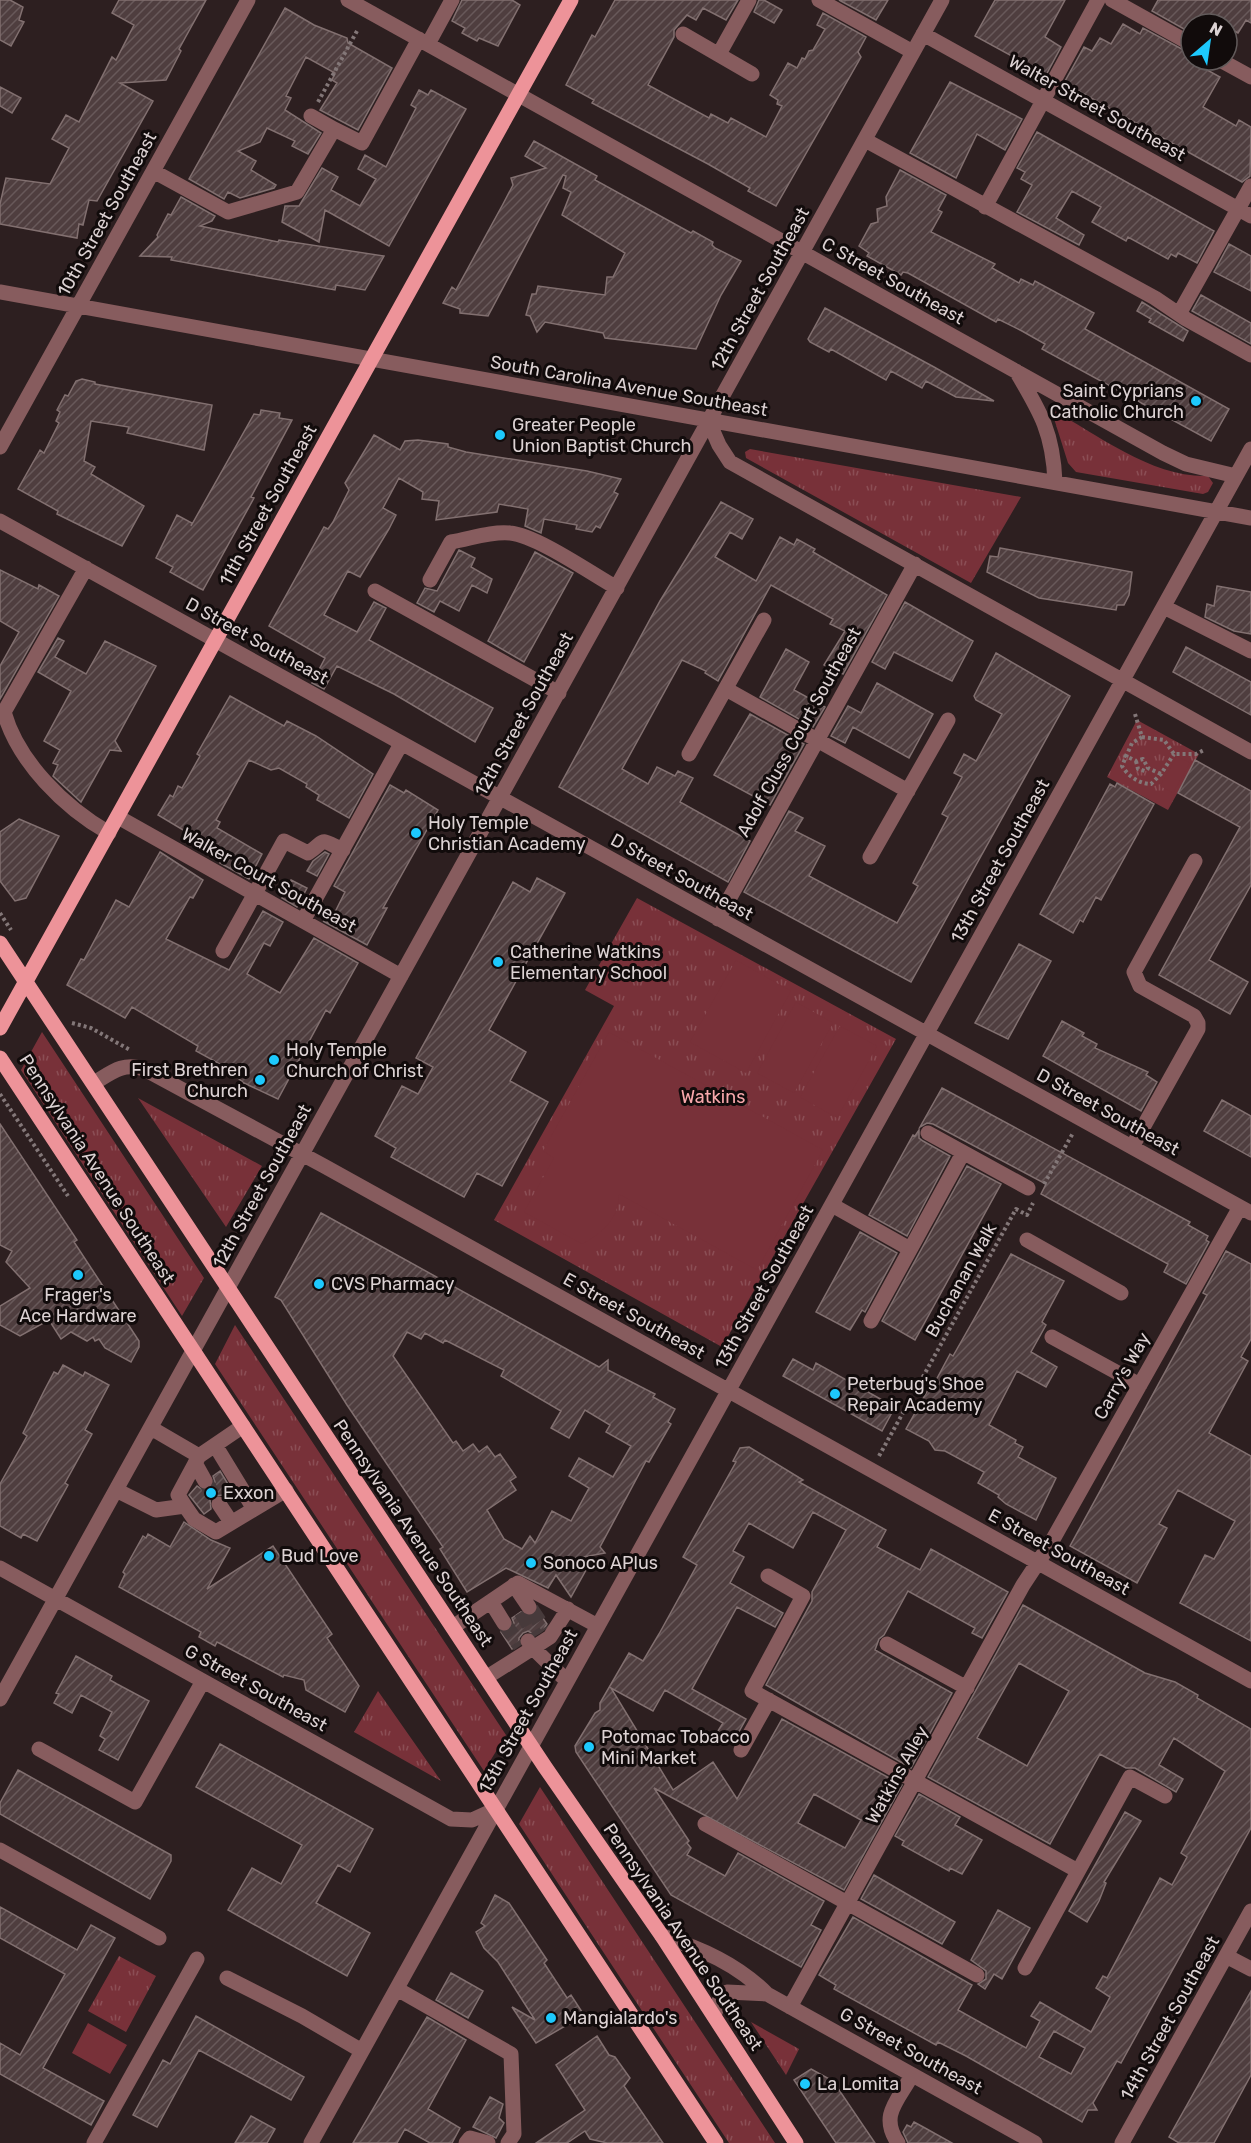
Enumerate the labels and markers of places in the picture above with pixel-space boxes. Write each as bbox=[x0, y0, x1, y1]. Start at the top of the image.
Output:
place label: Saint Cyprians Catholic Church bbox=[1049, 380, 1184, 423]
marker: Saint Cyprians Catholic Church bbox=[1189, 394, 1203, 408]
place label: Greater People Union Baptist Church bbox=[512, 414, 691, 457]
marker: Greater People Union Baptist Church bbox=[493, 428, 507, 442]
place label: Holy Temple Christian Academy bbox=[428, 812, 586, 855]
marker: Holy Temple Christian Academy bbox=[409, 826, 423, 840]
place label: Catherine Watkins Elementary School bbox=[510, 941, 667, 984]
marker: Catherine Watkins Elementary School bbox=[491, 955, 505, 969]
place label: Holy Temple Church of Christ bbox=[286, 1039, 423, 1082]
marker: Holy Temple Church of Christ bbox=[267, 1053, 281, 1067]
place label: First Brethren Church bbox=[131, 1059, 248, 1102]
marker: First Brethren Church bbox=[253, 1073, 267, 1087]
marker: Frager's Ace Hardware bbox=[71, 1268, 85, 1282]
place label: CVS Pharmacy bbox=[331, 1273, 455, 1295]
marker: CVS Pharmacy bbox=[312, 1277, 326, 1291]
place label: Frager's Ace Hardware bbox=[19, 1284, 137, 1327]
place label: Peterbug's Shoe Repair Academy bbox=[847, 1373, 984, 1416]
marker: Peterbug's Shoe Repair Academy bbox=[828, 1387, 842, 1401]
place label: Exxon bbox=[223, 1482, 274, 1504]
marker: Exxon bbox=[204, 1486, 218, 1500]
place label: Bud Love bbox=[281, 1545, 359, 1567]
marker: Bud Love bbox=[262, 1549, 276, 1563]
place label: Sonoco APlus bbox=[543, 1552, 658, 1574]
marker: Sonoco APlus bbox=[524, 1556, 538, 1570]
place label: Potomac Tobacco Mini Market bbox=[601, 1726, 750, 1769]
marker: Potomac Tobacco Mini Market bbox=[582, 1740, 596, 1754]
place label: Mangialardo's bbox=[563, 2007, 677, 2029]
marker: Mangialardo's bbox=[544, 2011, 558, 2025]
place label: La Lomita bbox=[817, 2073, 899, 2095]
marker: La Lomita bbox=[798, 2077, 812, 2091]

